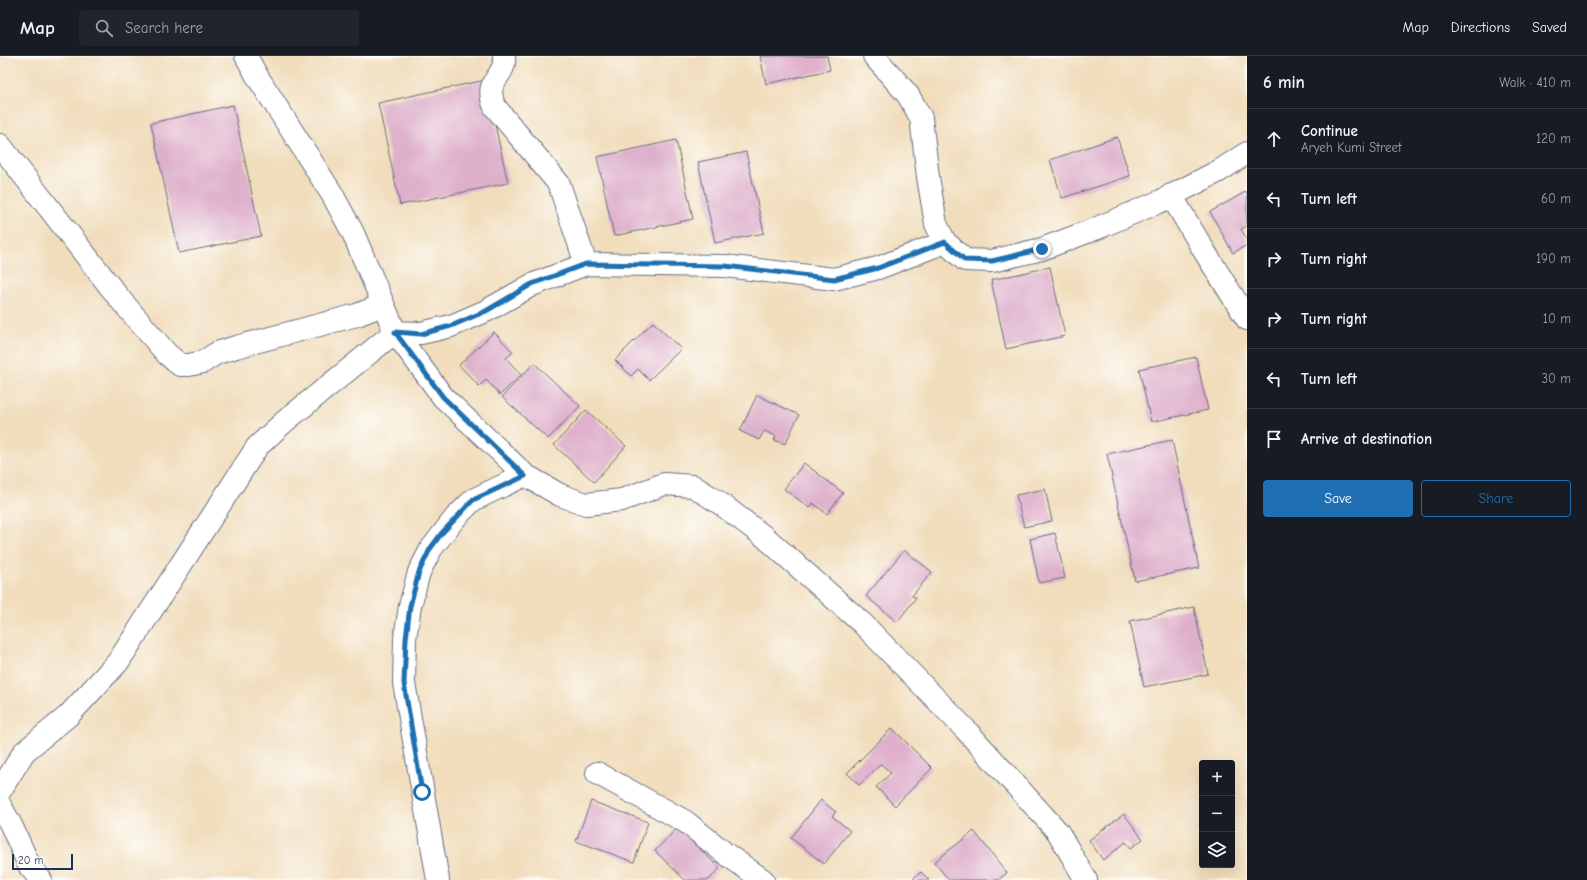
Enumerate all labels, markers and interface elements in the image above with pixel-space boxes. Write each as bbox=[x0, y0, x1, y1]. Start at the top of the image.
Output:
search box bbox=[79, 10, 359, 46]
text: Map bbox=[20, 17, 55, 39]
icon: search bbox=[93, 17, 115, 39]
text: Search here bbox=[125, 19, 203, 37]
text: Map bbox=[1402, 19, 1429, 36]
text: Directions bbox=[1451, 19, 1510, 36]
text: Saved bbox=[1532, 19, 1567, 36]
text: 6 min bbox=[1263, 73, 1305, 92]
text: Walk · 410 m bbox=[1499, 75, 1571, 90]
text: Continue bbox=[1301, 122, 1358, 140]
icon: ahead bbox=[1263, 128, 1285, 150]
text: 120 m bbox=[1536, 131, 1571, 146]
text: Aryeh Kumi Street bbox=[1301, 140, 1402, 155]
icon: left bbox=[1263, 188, 1285, 210]
text: Turn left bbox=[1301, 190, 1357, 208]
text: 60 m bbox=[1541, 191, 1571, 206]
route end bbox=[1033, 240, 1051, 258]
icon: right bbox=[1263, 248, 1285, 270]
text: Turn right bbox=[1301, 250, 1367, 268]
text: 190 m bbox=[1536, 251, 1571, 266]
icon: right bbox=[1263, 308, 1285, 330]
text: Turn right bbox=[1301, 310, 1367, 328]
text: 10 m bbox=[1543, 311, 1571, 326]
icon: left bbox=[1263, 368, 1285, 390]
text: Turn left bbox=[1301, 370, 1357, 388]
text: 30 m bbox=[1541, 371, 1571, 386]
icon: arrive bbox=[1263, 428, 1285, 450]
text: Arrive at destination bbox=[1301, 430, 1432, 448]
button: Save bbox=[1263, 480, 1413, 517]
button: Share bbox=[1421, 480, 1571, 517]
map controls bbox=[1199, 760, 1235, 868]
button: + bbox=[1199, 760, 1235, 796]
route start bbox=[413, 783, 431, 801]
button: − bbox=[1199, 796, 1235, 832]
button: layers bbox=[1199, 832, 1235, 868]
scale bar bbox=[12, 852, 73, 871]
text: 20 m bbox=[18, 854, 43, 867]

